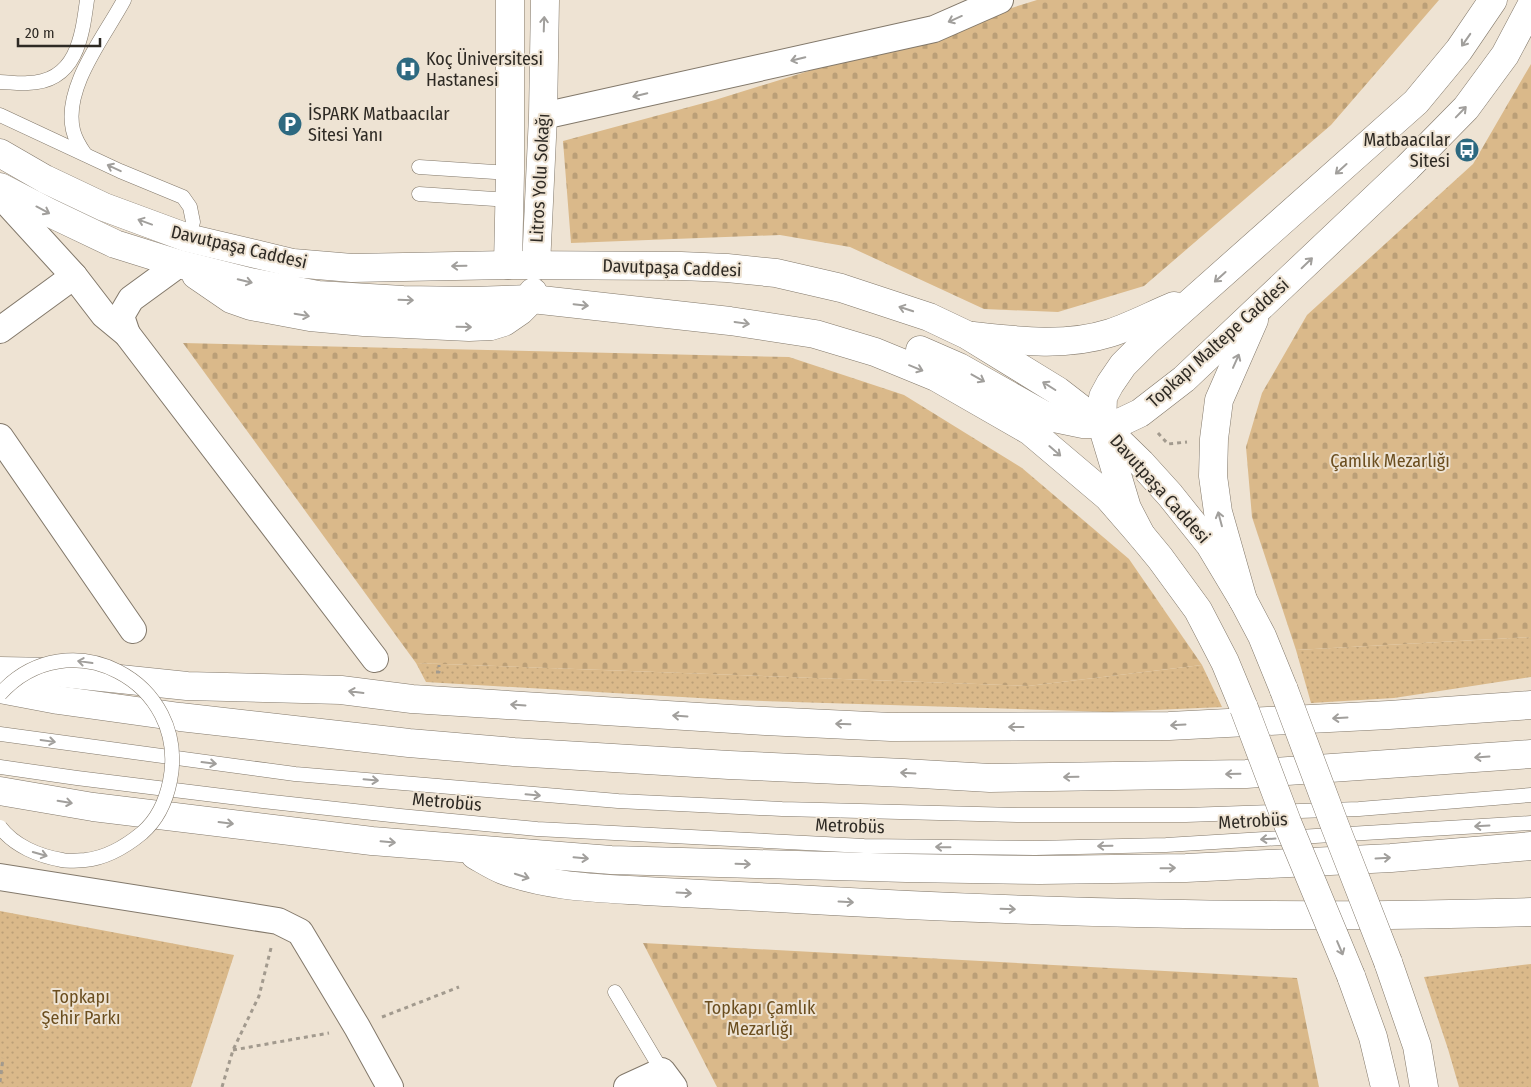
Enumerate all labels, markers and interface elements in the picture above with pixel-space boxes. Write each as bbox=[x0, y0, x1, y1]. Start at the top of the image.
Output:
scale bar bbox=[18, 15, 100, 47]
one-way arrow bbox=[948, 15, 963, 25]
one-way arrow bbox=[539, 17, 549, 33]
text: 20 m bbox=[25, 24, 55, 42]
one-way arrow bbox=[1461, 33, 1471, 47]
place label: Koç Üniversitesi Hastanesi bbox=[426, 48, 543, 91]
one-way arrow bbox=[791, 55, 807, 64]
hospital icon: Koç Üniversitesi Hastanesi bbox=[395, 56, 421, 82]
one-way arrow bbox=[632, 91, 648, 100]
place label: İSPARK Matbaacılar Sitesi Yanı bbox=[308, 103, 450, 146]
one-way arrow bbox=[1455, 106, 1467, 119]
parking icon: İSPARK Matbaacılar Sitesi Yanı bbox=[277, 111, 303, 137]
street label: Litros Yolu Sokağı bbox=[526, 113, 554, 243]
place label: Matbaacılar Sitesi bbox=[1364, 129, 1451, 172]
bus stop icon: Matbaacılar Sitesi bbox=[1454, 137, 1480, 163]
one-way arrow bbox=[107, 163, 122, 172]
one-way arrow bbox=[1334, 163, 1347, 175]
one-way arrow bbox=[35, 206, 50, 215]
one-way arrow bbox=[138, 217, 153, 226]
street label: Davutpaşa Caddesi bbox=[169, 221, 309, 273]
street label: Davutpaşa Caddesi bbox=[602, 255, 742, 281]
one-way arrow bbox=[1301, 257, 1314, 269]
one-way arrow bbox=[452, 261, 468, 271]
one-way arrow bbox=[1213, 272, 1226, 283]
street label: Topkapı Maltepe Caddesi bbox=[1143, 274, 1293, 412]
one-way arrow bbox=[236, 277, 252, 286]
one-way arrow bbox=[398, 295, 414, 305]
one-way arrow bbox=[573, 300, 589, 310]
one-way arrow bbox=[898, 304, 914, 314]
one-way arrow bbox=[294, 311, 310, 321]
one-way arrow bbox=[734, 318, 750, 328]
one-way arrow bbox=[456, 322, 472, 332]
one-way arrow bbox=[1231, 354, 1241, 369]
one-way arrow bbox=[908, 364, 923, 374]
one-way arrow bbox=[971, 373, 985, 383]
one-way arrow bbox=[1042, 380, 1056, 390]
street label: Davutpaşa Caddesi bbox=[1105, 430, 1215, 548]
one-way arrow bbox=[1048, 445, 1061, 457]
park label: Çamlık Mezarlığı bbox=[1330, 450, 1450, 472]
one-way arrow bbox=[1215, 511, 1224, 527]
one-way arrow bbox=[77, 657, 93, 667]
one-way arrow bbox=[349, 687, 365, 697]
one-way arrow bbox=[511, 701, 527, 710]
one-way arrow bbox=[673, 711, 689, 720]
one-way arrow bbox=[1333, 713, 1349, 722]
one-way arrow bbox=[835, 720, 851, 729]
one-way arrow bbox=[1170, 721, 1186, 730]
one-way arrow bbox=[1008, 722, 1024, 732]
one-way arrow bbox=[40, 736, 56, 746]
one-way arrow bbox=[1475, 752, 1491, 762]
one-way arrow bbox=[201, 758, 217, 768]
one-way arrow bbox=[900, 768, 916, 778]
one-way arrow bbox=[1225, 769, 1242, 779]
one-way arrow bbox=[1063, 773, 1079, 782]
one-way arrow bbox=[363, 776, 379, 785]
street label: Metrobüs bbox=[411, 788, 483, 816]
one-way arrow bbox=[524, 790, 540, 799]
one-way arrow bbox=[57, 797, 73, 807]
street label: Metrobüs bbox=[1218, 808, 1289, 834]
street label: Metrobüs bbox=[815, 814, 885, 838]
one-way arrow bbox=[218, 818, 234, 828]
one-way arrow bbox=[1475, 821, 1491, 830]
one-way arrow bbox=[1260, 834, 1276, 843]
one-way arrow bbox=[380, 838, 396, 847]
one-way arrow bbox=[1098, 841, 1114, 851]
one-way arrow bbox=[935, 842, 952, 852]
one-way arrow bbox=[31, 850, 47, 859]
one-way arrow bbox=[572, 853, 588, 863]
one-way arrow bbox=[1375, 854, 1391, 863]
one-way arrow bbox=[735, 859, 751, 868]
one-way arrow bbox=[1160, 864, 1176, 873]
one-way arrow bbox=[514, 872, 530, 882]
one-way arrow bbox=[675, 889, 691, 898]
one-way arrow bbox=[838, 898, 854, 907]
one-way arrow bbox=[1000, 904, 1016, 914]
one-way arrow bbox=[1335, 940, 1345, 955]
park label: Topkapı Şehir Parkı bbox=[42, 986, 120, 1029]
park label: Topkapı Çamlık Mezarlığı bbox=[705, 997, 816, 1040]

